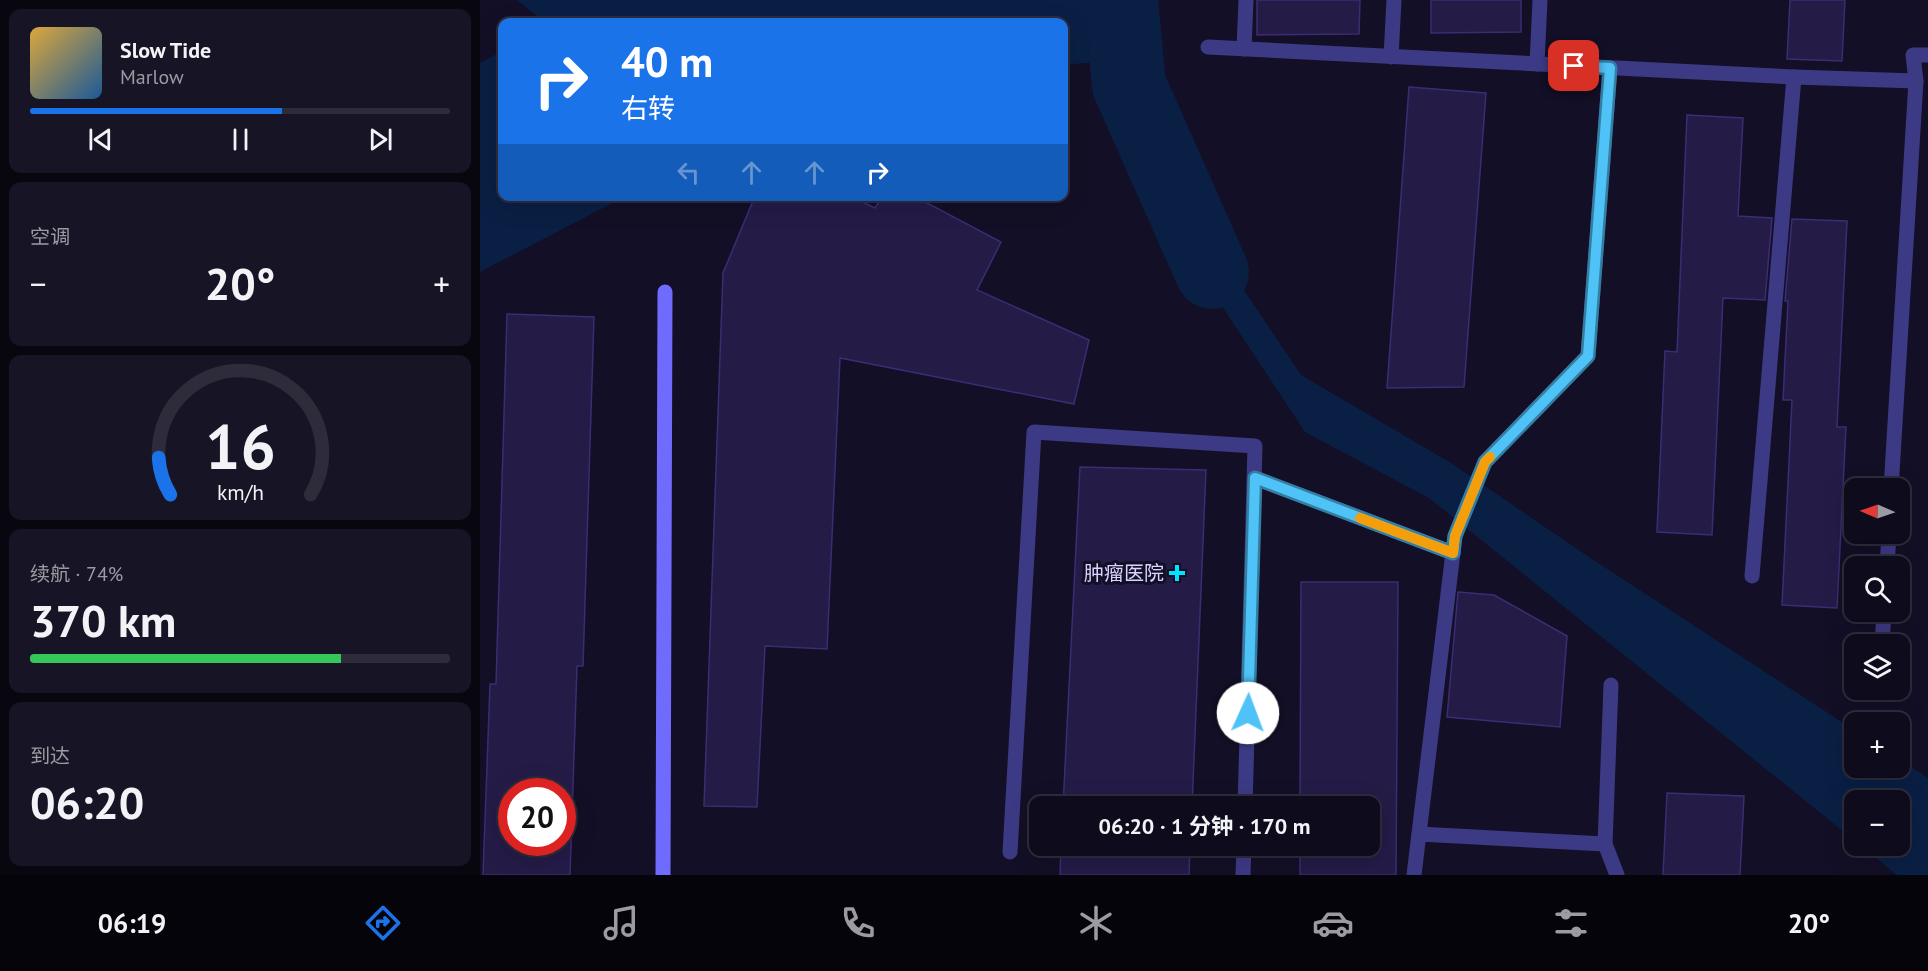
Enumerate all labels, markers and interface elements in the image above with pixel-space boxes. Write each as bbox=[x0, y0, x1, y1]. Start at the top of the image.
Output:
text: 40 m bbox=[621, 34, 713, 89]
text: Slow Tide bbox=[120, 36, 211, 64]
pin bbox=[1548, 40, 1599, 91]
icon: right bbox=[522, 42, 600, 120]
icon: arrive bbox=[1557, 49, 1590, 82]
text: Marlow bbox=[120, 64, 184, 90]
text: 右转 bbox=[621, 91, 675, 125]
icon: previous bbox=[84, 123, 117, 156]
icon: pause bbox=[224, 123, 257, 156]
icon: next bbox=[364, 123, 397, 156]
icon: left bbox=[672, 156, 705, 189]
icon: ahead bbox=[735, 156, 768, 189]
icon: ahead bbox=[798, 156, 831, 189]
icon: right bbox=[861, 156, 894, 189]
text: 空调 bbox=[30, 224, 70, 250]
text: 20° bbox=[205, 254, 275, 312]
text: − bbox=[30, 262, 47, 305]
text: + bbox=[433, 262, 450, 305]
text: 16 bbox=[205, 405, 275, 486]
text: km/h bbox=[216, 478, 263, 506]
north arrow bbox=[1844, 478, 1910, 544]
map controls bbox=[1844, 478, 1910, 856]
button: search bbox=[1844, 556, 1910, 622]
place label: 肿瘤医院 bbox=[1084, 560, 1164, 586]
text: 续航 · 74% bbox=[30, 561, 123, 587]
marker: 肿瘤医院 bbox=[1168, 564, 1186, 582]
text: 370 km bbox=[30, 591, 176, 649]
button: layers bbox=[1844, 634, 1910, 700]
position arrow bbox=[1216, 681, 1280, 745]
button: + bbox=[1844, 712, 1910, 778]
text: 到达 bbox=[30, 743, 70, 769]
text: 06:20 bbox=[30, 773, 144, 831]
speed limit sign: 20 bbox=[498, 778, 576, 856]
button: − bbox=[1844, 790, 1910, 856]
text: 06:20 · 1 分钟 · 170 m bbox=[1099, 812, 1310, 840]
icon: directions bbox=[362, 902, 404, 944]
icon: music bbox=[600, 902, 642, 944]
icon: phone bbox=[837, 902, 879, 944]
icon: climate bbox=[1075, 902, 1117, 944]
icon: car bbox=[1312, 902, 1354, 944]
icon: filters bbox=[1550, 902, 1592, 944]
text: 06:19 bbox=[98, 906, 166, 940]
text: 20° bbox=[1788, 906, 1830, 940]

